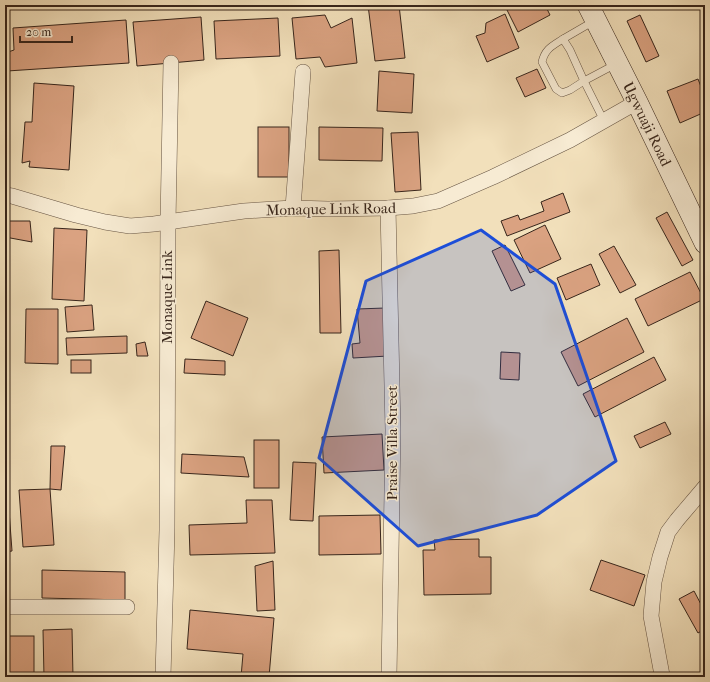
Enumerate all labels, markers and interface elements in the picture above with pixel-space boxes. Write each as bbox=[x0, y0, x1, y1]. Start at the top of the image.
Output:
scale bar bbox=[20, 18, 72, 44]
text: 20 m bbox=[26, 25, 51, 39]
street label: Ugwuaji Road bbox=[619, 79, 675, 170]
street label: Monaque Link Road bbox=[266, 199, 397, 219]
street label: Monaque Link bbox=[158, 250, 176, 344]
street label: Praise Villa Street bbox=[383, 385, 401, 501]

